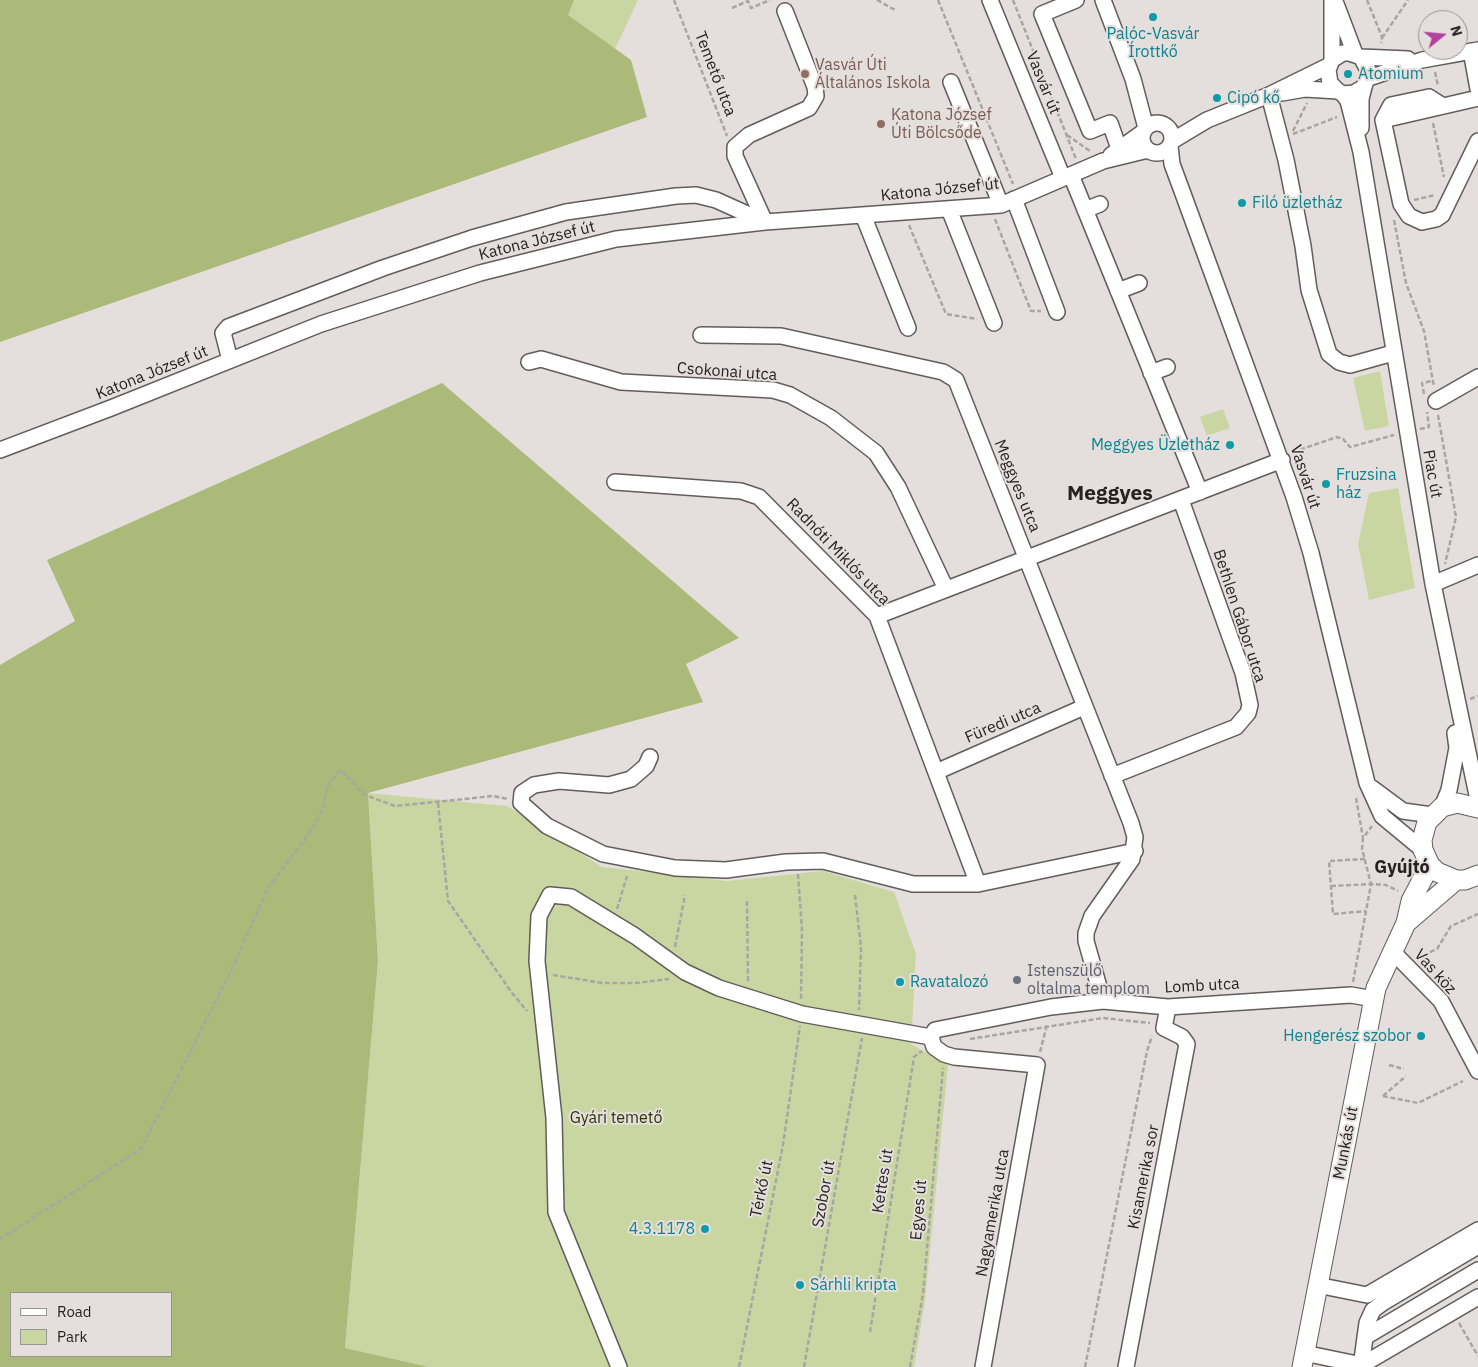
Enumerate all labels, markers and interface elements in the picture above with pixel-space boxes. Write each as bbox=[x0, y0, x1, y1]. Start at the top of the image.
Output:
north arrow bbox=[1418, 10, 1468, 60]
marker: Palóc-Vasvár Írottkő bbox=[1147, 11, 1159, 23]
text: N bbox=[1446, 23, 1466, 38]
place label: Palóc-Vasvár Írottkő bbox=[1107, 24, 1199, 62]
street label: Temető utca bbox=[690, 29, 740, 119]
street label: Vasvár út bbox=[1022, 49, 1064, 117]
place label: Vasvár Úti Általános Iskola bbox=[815, 55, 930, 93]
place label: Atomium bbox=[1358, 64, 1424, 84]
marker: Vasvár Úti Általános Iskola bbox=[799, 68, 811, 80]
marker: Atomium bbox=[1342, 68, 1354, 80]
place label: Cipó kő bbox=[1227, 88, 1280, 108]
marker: Cipó kő bbox=[1211, 92, 1223, 104]
place label: Katona József Úti Bölcsőde bbox=[891, 105, 992, 143]
marker: Katona József Úti Bölcsőde bbox=[875, 118, 887, 130]
street label: Katona József út bbox=[880, 174, 1000, 206]
place label: Filó üzletház bbox=[1252, 193, 1342, 213]
marker: Filó üzletház bbox=[1236, 197, 1248, 209]
street label: Katona József út bbox=[477, 217, 597, 265]
street label: Katona József út bbox=[93, 342, 211, 404]
street label: Csokonai utca bbox=[676, 359, 778, 385]
place label: Meggyes Üzletház bbox=[1091, 435, 1220, 455]
street label: Meggyes utca bbox=[990, 437, 1044, 535]
marker: Meggyes Üzletház bbox=[1224, 439, 1236, 451]
street label: Vasvár út bbox=[1286, 443, 1324, 511]
street label: Piac út bbox=[1418, 448, 1446, 500]
place label: Fruzsina ház bbox=[1336, 465, 1396, 503]
marker: Fruzsina ház bbox=[1320, 478, 1332, 490]
district label: Meggyes bbox=[1067, 481, 1153, 507]
street label: Radnóti Miklós utca bbox=[782, 495, 894, 609]
street label: Bethlen Gábor utca bbox=[1208, 547, 1270, 685]
street label: Füredi utca bbox=[962, 698, 1044, 748]
district label: Gyújtó bbox=[1374, 857, 1430, 879]
street label: Vas köz bbox=[1410, 946, 1460, 998]
place label: Istenszülő oltalma templom bbox=[1027, 961, 1150, 999]
place label: Ravatalozó bbox=[910, 972, 988, 992]
marker: Istenszülő oltalma templom bbox=[1011, 974, 1023, 986]
street label: Lomb utca bbox=[1164, 974, 1240, 998]
marker: Ravatalozó bbox=[894, 976, 906, 988]
place label: Hengerész szobor bbox=[1283, 1026, 1411, 1046]
marker: Hengerész szobor bbox=[1415, 1030, 1427, 1042]
street label: Munkás út bbox=[1329, 1105, 1363, 1181]
park label: Gyári temető bbox=[570, 1108, 662, 1128]
street label: Kisamerika sor bbox=[1124, 1123, 1164, 1231]
street label: Kettes út bbox=[868, 1148, 898, 1214]
street label: Nagyamerika utca bbox=[972, 1148, 1014, 1278]
street label: Térkő út bbox=[747, 1158, 777, 1220]
street label: Szobor út bbox=[809, 1159, 839, 1229]
street label: Egyes út bbox=[907, 1179, 931, 1241]
place label: 4.3.1178 bbox=[629, 1219, 695, 1239]
marker: 4.3.1178 bbox=[699, 1223, 711, 1235]
place label: Sárhli kripta bbox=[810, 1275, 897, 1295]
marker: Sárhli kripta bbox=[794, 1279, 806, 1291]
legend bbox=[10, 1292, 172, 1357]
text: Road bbox=[57, 1302, 92, 1321]
text: Park bbox=[57, 1327, 87, 1346]

